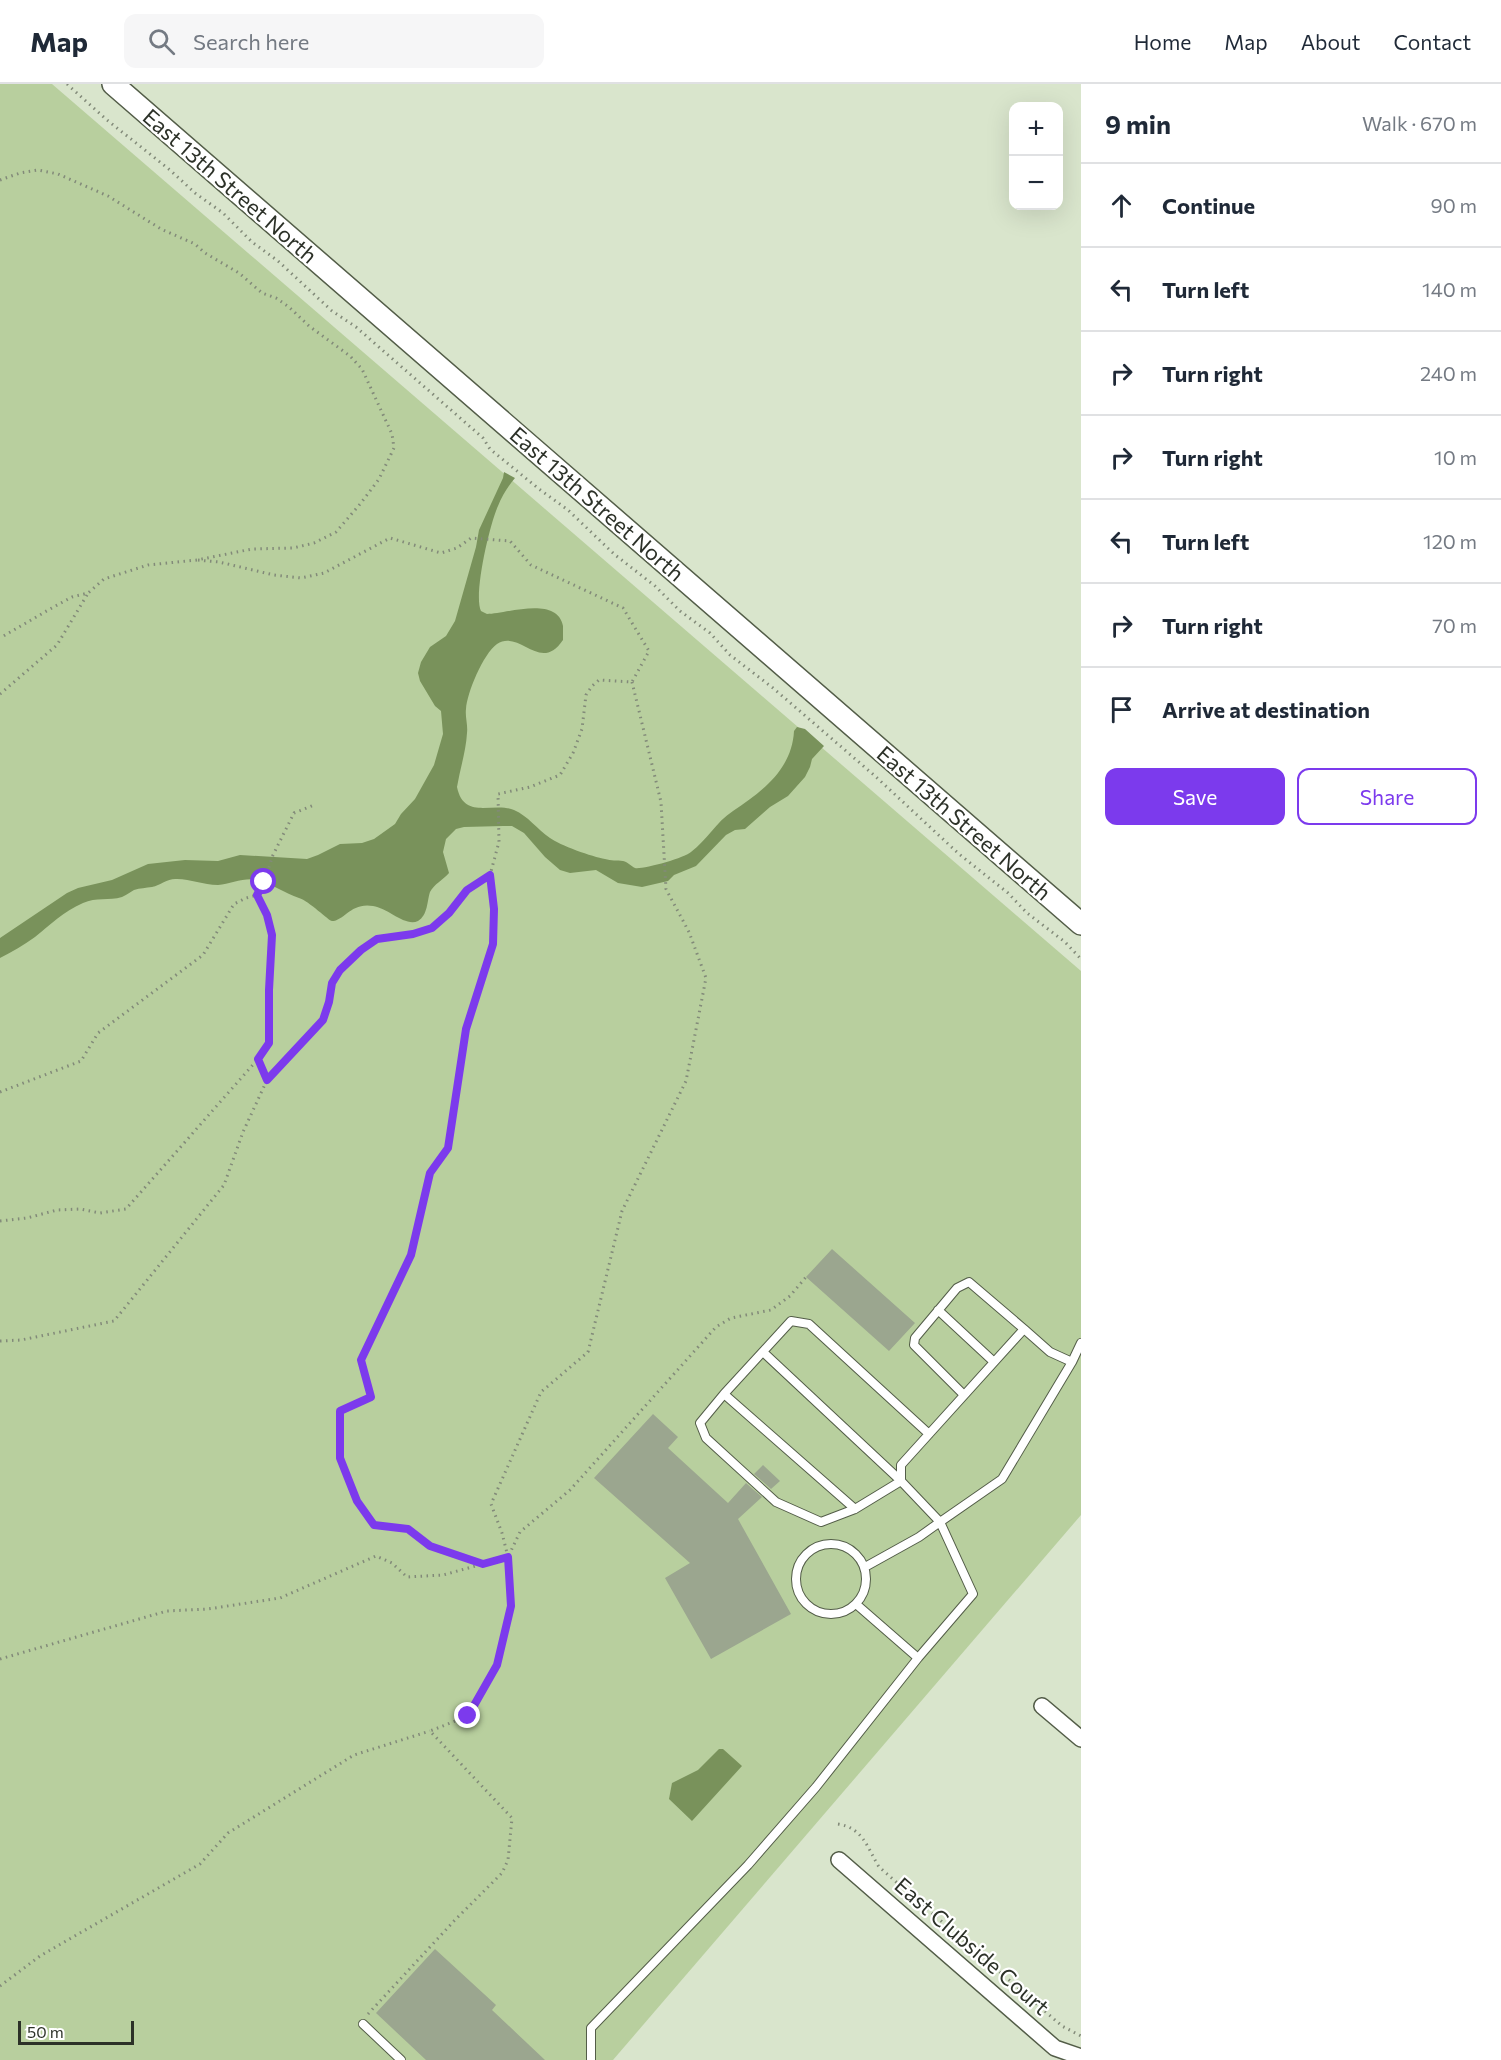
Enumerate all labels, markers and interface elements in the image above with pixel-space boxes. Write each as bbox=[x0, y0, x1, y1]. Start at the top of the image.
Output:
search box bbox=[124, 14, 544, 68]
text: Map bbox=[30, 24, 88, 58]
icon: search bbox=[145, 25, 178, 58]
text: Search here bbox=[193, 28, 309, 55]
text: Home bbox=[1134, 29, 1191, 54]
text: Map bbox=[1224, 29, 1268, 54]
text: About bbox=[1301, 29, 1360, 54]
text: Contact bbox=[1393, 29, 1471, 54]
map controls bbox=[1009, 102, 1063, 210]
button: + bbox=[1009, 102, 1063, 156]
street label: East 13th Street North bbox=[138, 103, 323, 269]
text: 9 min bbox=[1105, 108, 1171, 139]
text: Walk · 670 m bbox=[1362, 111, 1477, 135]
button: − bbox=[1009, 156, 1063, 210]
icon: ahead bbox=[1105, 189, 1138, 222]
text: Continue bbox=[1162, 192, 1255, 219]
text: 90 m bbox=[1431, 193, 1477, 217]
icon: left bbox=[1105, 273, 1138, 306]
text: Turn left bbox=[1162, 276, 1249, 303]
text: 140 m bbox=[1422, 277, 1477, 301]
icon: right bbox=[1105, 357, 1138, 390]
text: Turn right bbox=[1162, 360, 1263, 387]
text: 240 m bbox=[1420, 361, 1477, 385]
street label: East 13th Street North bbox=[505, 421, 690, 587]
icon: right bbox=[1105, 441, 1138, 474]
text: Turn right bbox=[1162, 444, 1263, 471]
text: 10 m bbox=[1434, 445, 1477, 469]
icon: left bbox=[1105, 525, 1138, 558]
text: Turn left bbox=[1162, 528, 1249, 555]
text: 120 m bbox=[1423, 529, 1477, 553]
icon: right bbox=[1105, 609, 1138, 642]
text: Turn right bbox=[1162, 612, 1263, 639]
text: 70 m bbox=[1432, 613, 1477, 637]
icon: arrive bbox=[1105, 693, 1138, 726]
text: Arrive at destination bbox=[1162, 696, 1370, 723]
street label: East 13th Street North bbox=[872, 740, 1057, 906]
button: Save bbox=[1105, 768, 1285, 825]
button: Share bbox=[1297, 768, 1477, 825]
route start bbox=[250, 868, 276, 894]
route end bbox=[454, 1702, 480, 1728]
street label: East Clubside Court bbox=[890, 1871, 1055, 2020]
scale bar bbox=[18, 2018, 134, 2046]
text: 50 m bbox=[27, 2022, 64, 2041]

